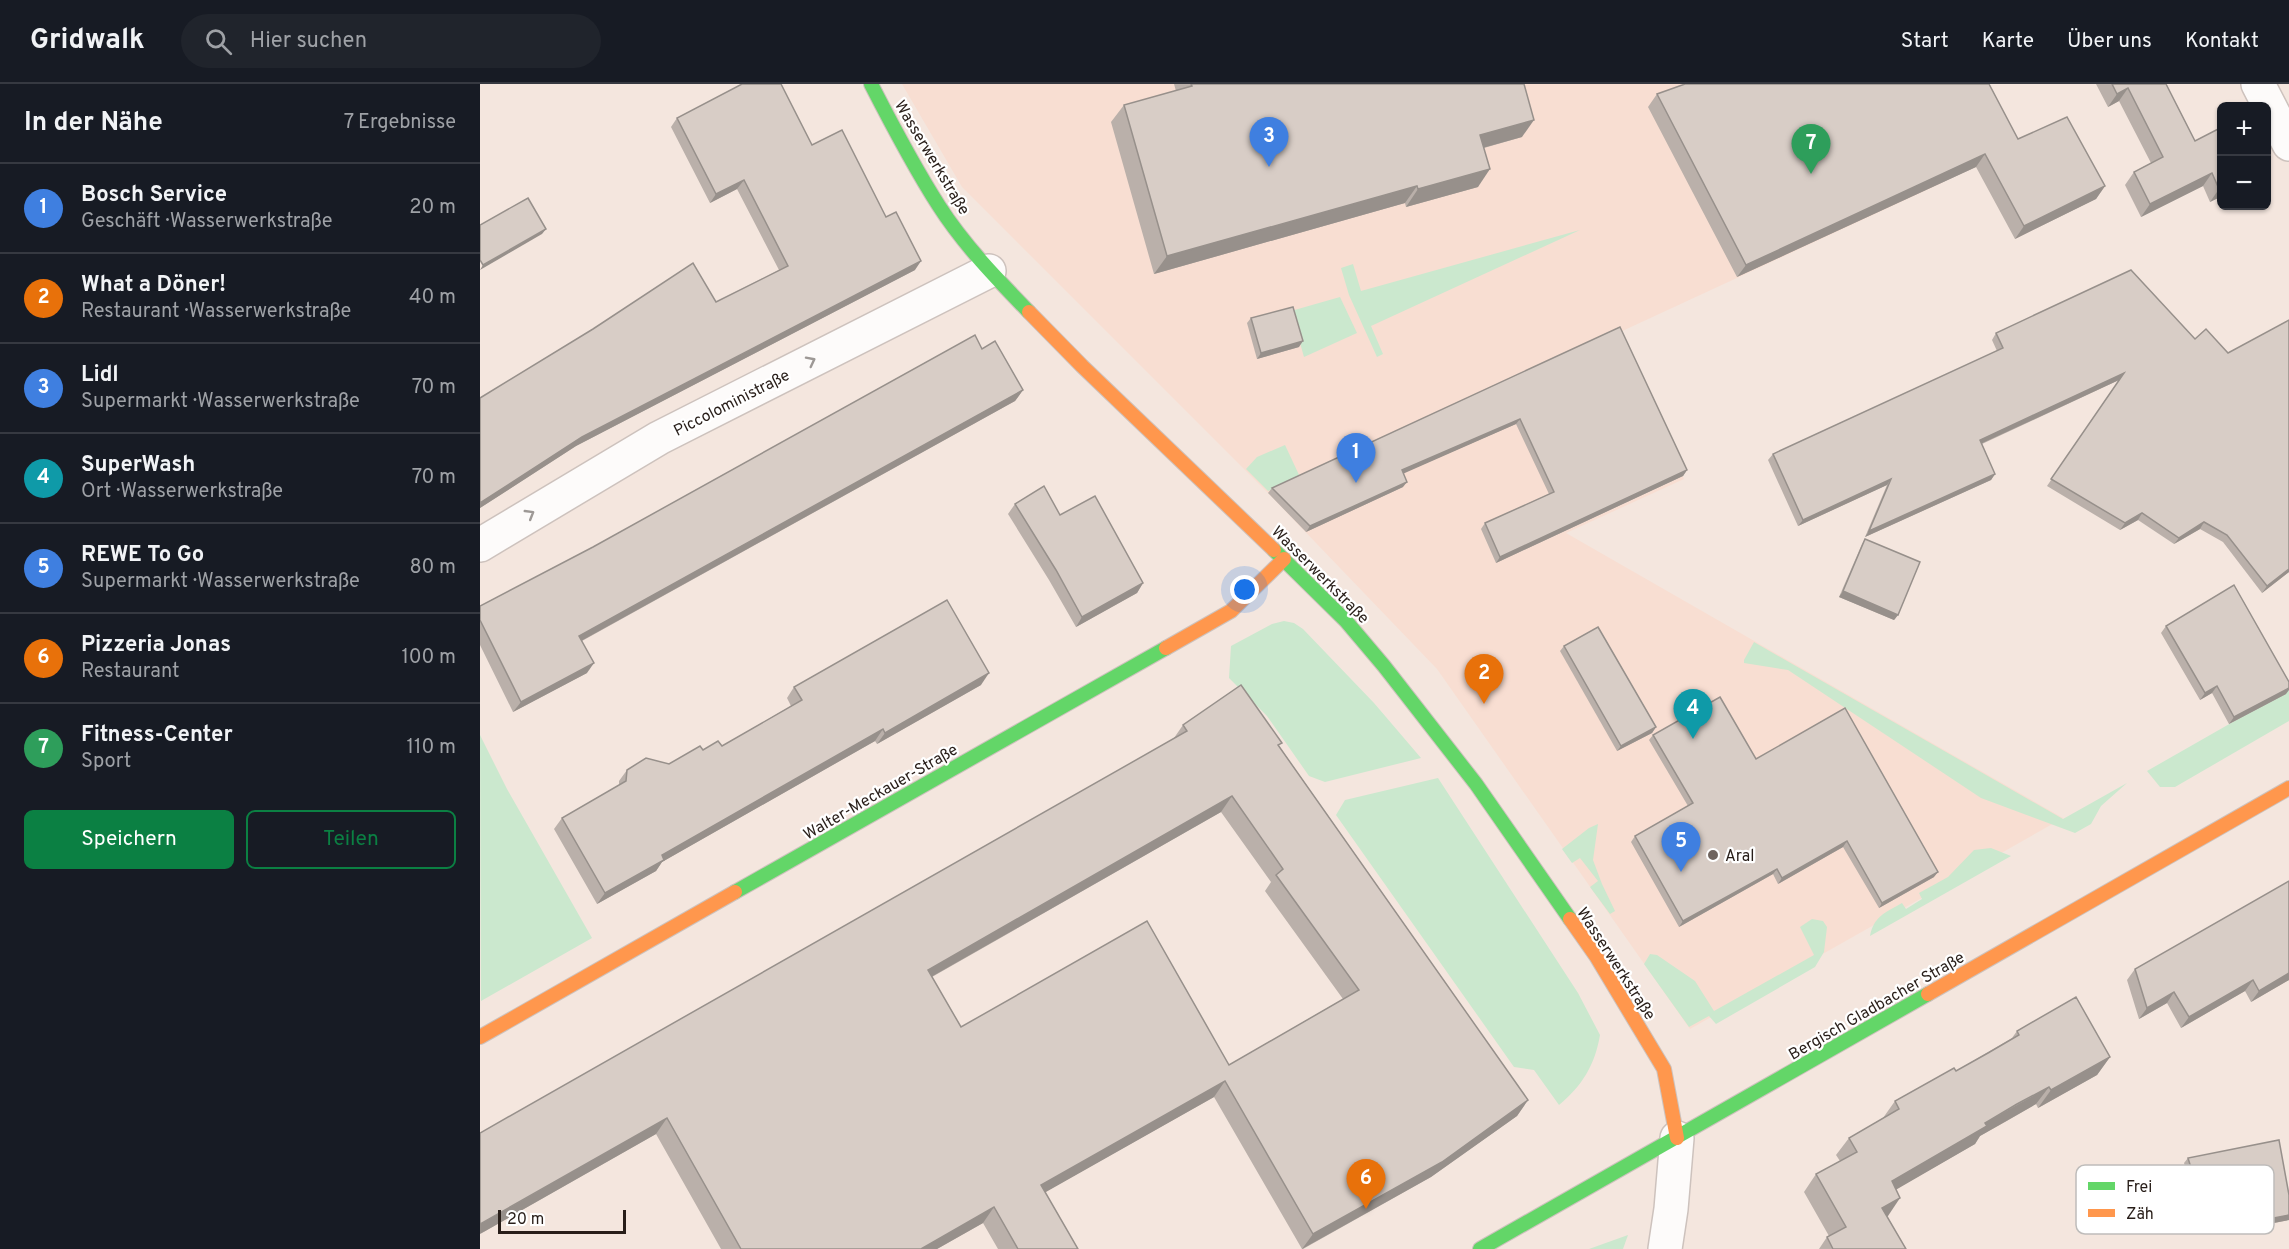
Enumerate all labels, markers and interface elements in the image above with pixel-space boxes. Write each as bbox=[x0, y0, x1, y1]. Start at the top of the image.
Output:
search box bbox=[181, 14, 601, 68]
text: Gridwalk bbox=[30, 23, 145, 59]
icon: search bbox=[202, 25, 235, 58]
text: Hier suchen bbox=[250, 28, 367, 55]
text: Start bbox=[1901, 28, 1949, 55]
text: Karte bbox=[1982, 28, 2034, 55]
text: Über uns bbox=[2067, 28, 2152, 55]
text: Kontakt bbox=[2185, 28, 2259, 55]
street label: Wasserwerkstraße bbox=[889, 97, 973, 219]
map controls bbox=[2217, 102, 2271, 210]
button: + bbox=[2217, 102, 2271, 156]
text: In der Nähe bbox=[24, 107, 163, 140]
text: 7 Ergebnisse bbox=[344, 110, 456, 136]
pin: 3 bbox=[1250, 118, 1288, 167]
pin: 7 bbox=[1792, 124, 1830, 174]
button: − bbox=[2217, 156, 2271, 210]
text: Bosch Service bbox=[81, 182, 227, 209]
text: 1 bbox=[40, 195, 48, 221]
text: 20 m bbox=[409, 195, 456, 221]
text: Geschäft · Wasserwerkstraße bbox=[81, 209, 332, 235]
text: What a Döner! bbox=[81, 272, 226, 299]
text: 2 bbox=[37, 285, 50, 311]
text: 40 m bbox=[409, 285, 456, 311]
text: Restaurant · Wasserwerkstraße bbox=[81, 299, 351, 325]
one-way arrow bbox=[805, 357, 816, 368]
text: Lidl bbox=[81, 362, 119, 389]
street label: Piccoloministraße bbox=[671, 366, 793, 442]
text: 3 bbox=[38, 375, 50, 401]
text: 70 m bbox=[412, 375, 456, 401]
text: Supermarkt · Wasserwerkstraße bbox=[81, 389, 360, 415]
pin: 1 bbox=[1336, 434, 1376, 483]
text: SuperWash bbox=[81, 452, 195, 479]
text: 4 bbox=[37, 465, 50, 491]
text: 70 m bbox=[412, 465, 456, 491]
text: Ort · Wasserwerkstraße bbox=[81, 479, 283, 505]
one-way arrow bbox=[524, 510, 534, 522]
street label: Wasserwerkstraße bbox=[1266, 522, 1373, 629]
text: REWE To Go bbox=[81, 542, 204, 569]
text: 5 bbox=[37, 555, 50, 581]
text: 80 m bbox=[410, 555, 456, 581]
text: Supermarkt · Wasserwerkstraße bbox=[81, 569, 360, 595]
your location bbox=[1230, 575, 1259, 604]
text: Pizzeria Jonas bbox=[81, 632, 231, 659]
text: 6 bbox=[37, 645, 50, 671]
text: 100 m bbox=[401, 645, 456, 671]
pin: 2 bbox=[1464, 654, 1504, 704]
text: Restaurant bbox=[81, 659, 180, 685]
pin: 4 bbox=[1674, 690, 1712, 739]
text: Fitness-Center bbox=[81, 722, 233, 749]
text: 7 bbox=[38, 735, 49, 761]
text: 110 m bbox=[407, 735, 456, 761]
street label: Walter-Meckauer-Straße bbox=[800, 740, 962, 845]
text: Sport bbox=[81, 749, 131, 775]
button: Speichern bbox=[24, 810, 234, 869]
button: Teilen bbox=[246, 810, 456, 869]
pin: 5 bbox=[1662, 822, 1700, 872]
place label: Aral bbox=[1725, 847, 1754, 867]
marker: Aral bbox=[1706, 848, 1720, 862]
street label: Wasserwerkstraße bbox=[1571, 904, 1659, 1024]
street label: Bergisch Gladbacher Straße bbox=[1786, 948, 1968, 1065]
pin: 6 bbox=[1346, 1160, 1386, 1209]
legend bbox=[2076, 1165, 2274, 1234]
text: Frei bbox=[2126, 1178, 2152, 1198]
text: Zäh bbox=[2126, 1205, 2154, 1225]
scale bar bbox=[498, 1207, 626, 1234]
text: 20 m bbox=[507, 1210, 544, 1230]

